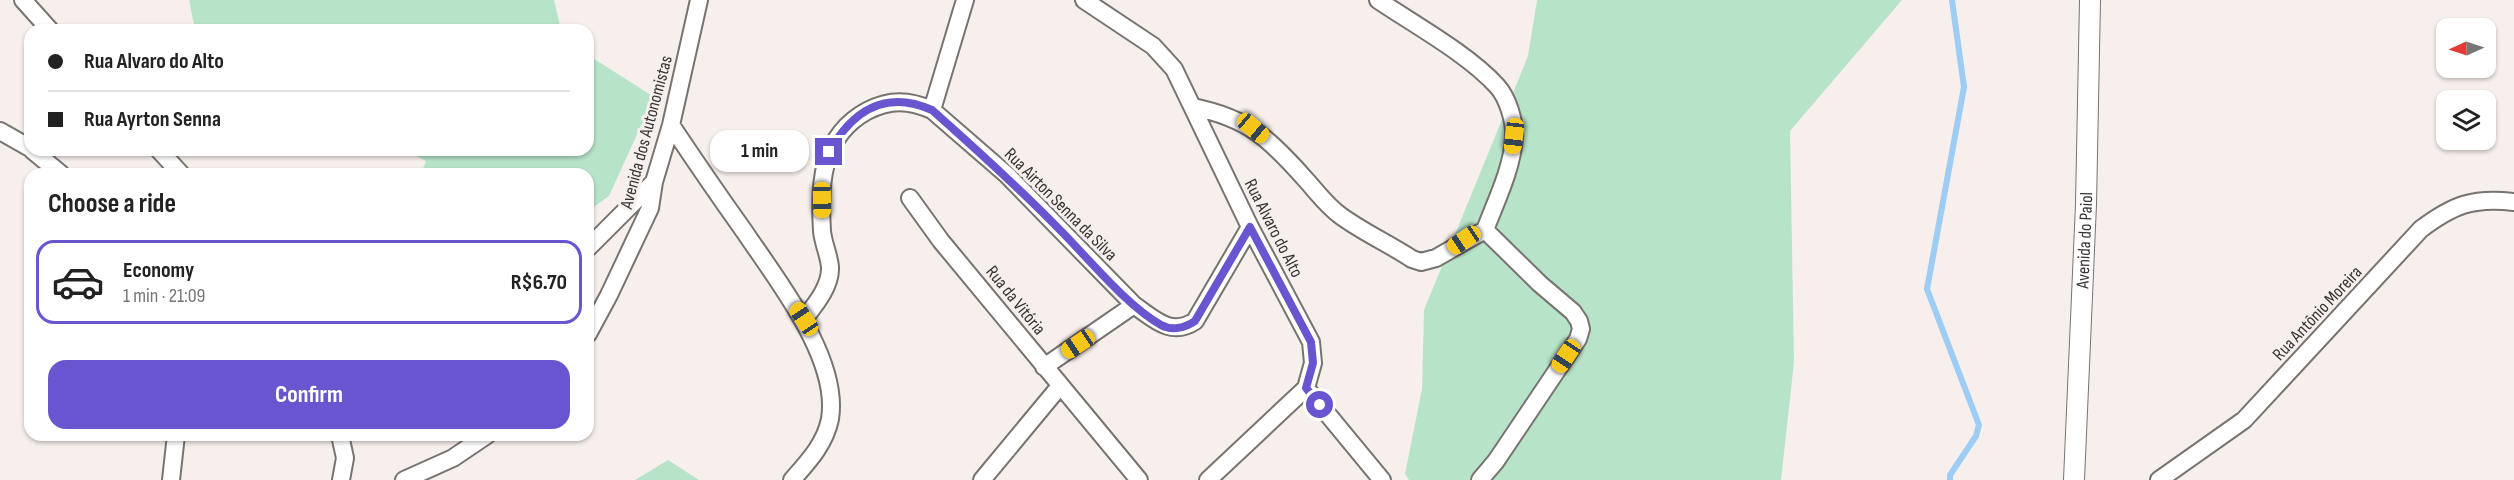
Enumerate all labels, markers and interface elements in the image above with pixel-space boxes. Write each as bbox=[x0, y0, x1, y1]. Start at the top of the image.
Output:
north arrow bbox=[2436, 18, 2496, 78]
map controls bbox=[2436, 18, 2496, 150]
text: Rua Alvaro do Alto bbox=[84, 48, 224, 75]
street label: Avenida dos Autonomistas bbox=[616, 53, 677, 212]
button: layers bbox=[2436, 90, 2496, 150]
text: Rua Ayrton Senna bbox=[84, 106, 221, 133]
car bbox=[1233, 110, 1273, 146]
car bbox=[1503, 117, 1525, 155]
callout: 1 min bbox=[709, 131, 808, 173]
route end bbox=[815, 138, 842, 165]
text: 1 min bbox=[741, 139, 778, 163]
street label: Rua Airton Senna da Silva bbox=[1000, 144, 1121, 265]
street label: Rua Alvaro do Alto bbox=[1240, 175, 1307, 281]
car bbox=[813, 182, 831, 218]
text: Choose a ride bbox=[48, 188, 176, 220]
street label: Avenida do Paiol bbox=[2072, 192, 2097, 290]
car bbox=[1444, 222, 1484, 258]
icon: car bbox=[51, 255, 105, 309]
text: Economy bbox=[123, 257, 194, 284]
street label: Rua da Vitória bbox=[981, 262, 1050, 339]
street label: Rua Antônio Moreira bbox=[2268, 262, 2366, 365]
text: R$6.70 bbox=[511, 269, 567, 296]
text: 1 min · 21:09 bbox=[123, 284, 205, 308]
car bbox=[786, 299, 822, 339]
car bbox=[1058, 326, 1098, 362]
car bbox=[1548, 336, 1584, 376]
button: Confirm bbox=[48, 360, 570, 429]
route start bbox=[1306, 391, 1333, 418]

